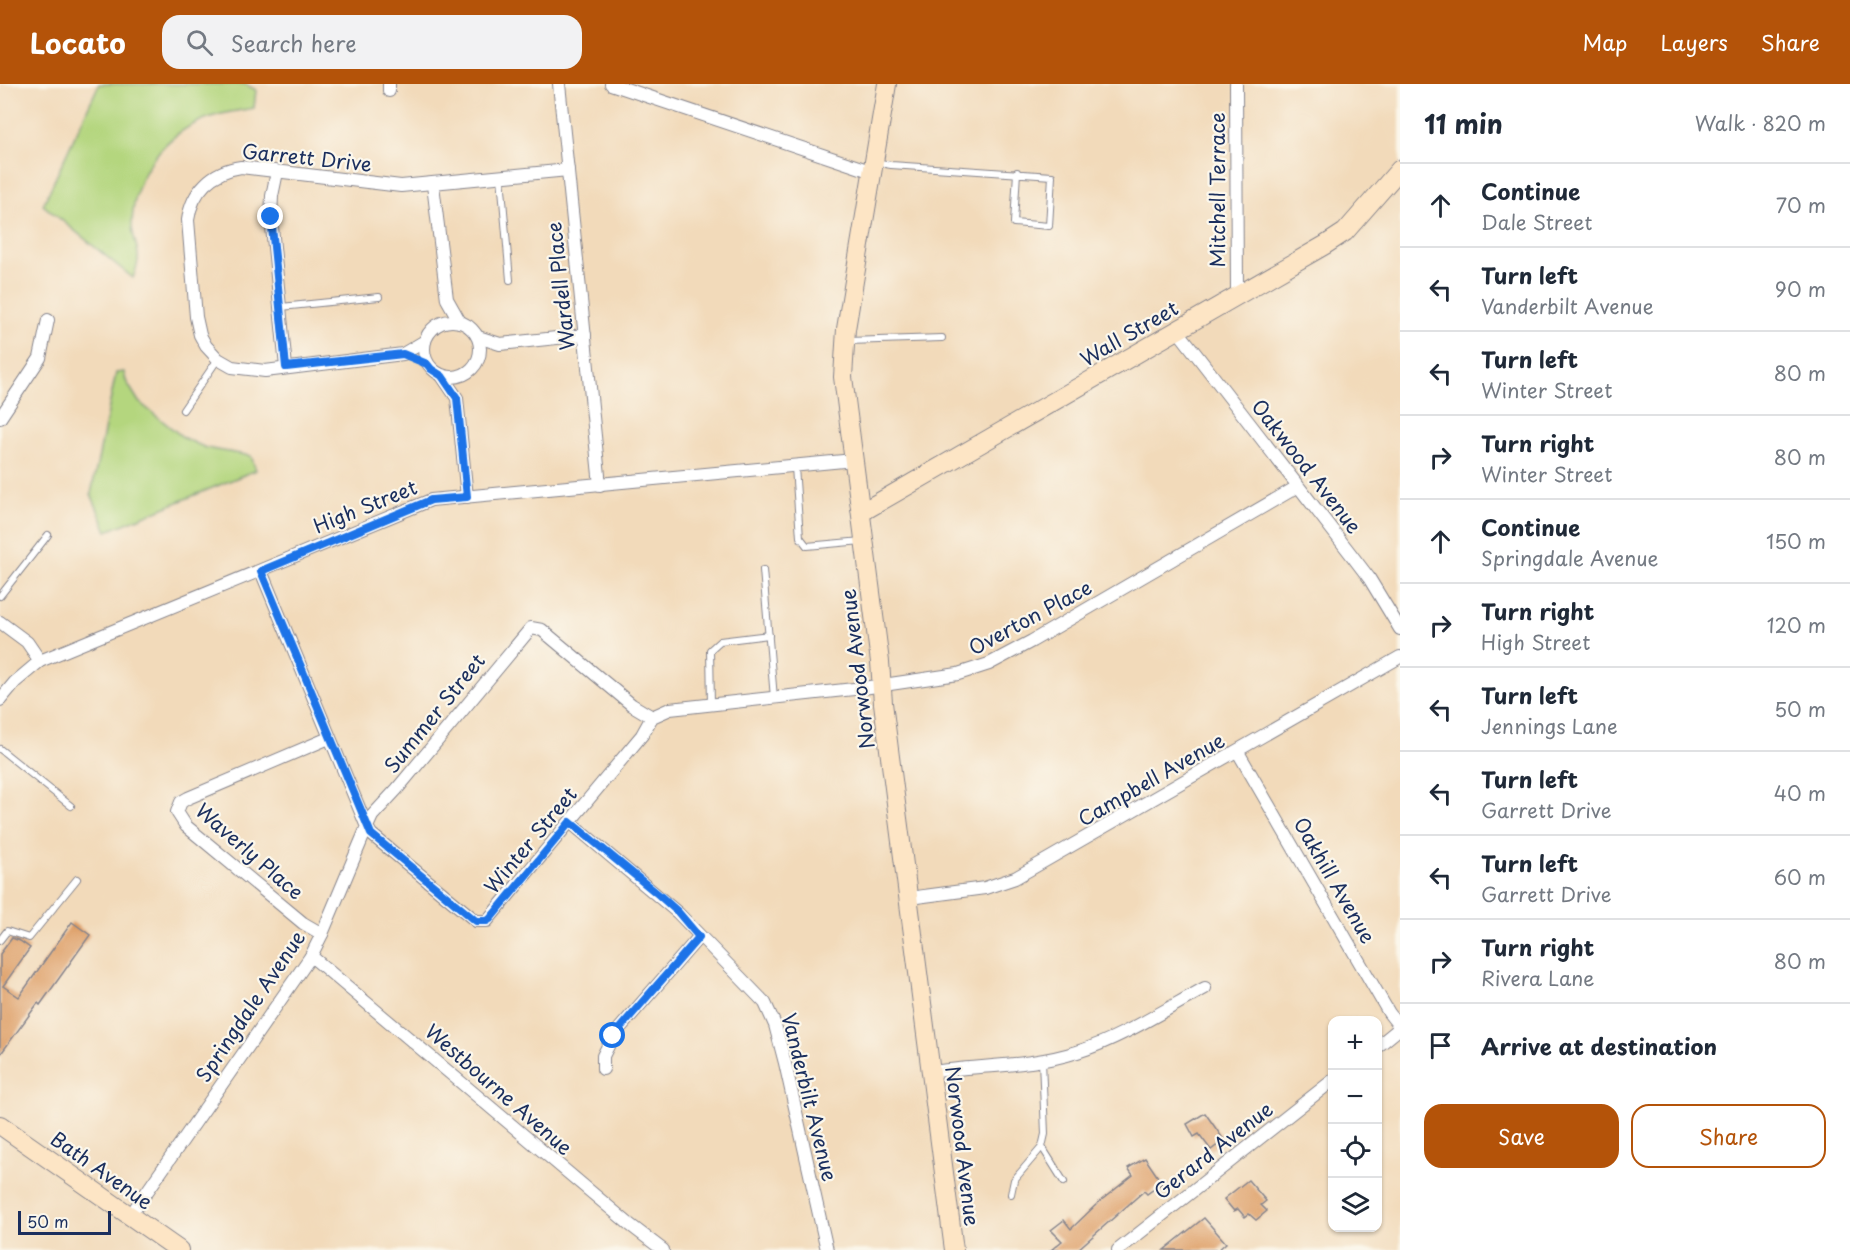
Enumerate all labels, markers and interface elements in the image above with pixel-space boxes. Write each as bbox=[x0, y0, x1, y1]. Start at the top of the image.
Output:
search box bbox=[162, 15, 582, 69]
text: Locato bbox=[30, 21, 126, 64]
icon: search bbox=[183, 26, 216, 59]
text: Search here bbox=[231, 26, 357, 59]
text: Map bbox=[1583, 26, 1627, 58]
text: Layers bbox=[1660, 26, 1728, 58]
text: Share bbox=[1761, 26, 1820, 58]
text: 11 min bbox=[1424, 104, 1503, 143]
text: Walk · 820 m bbox=[1695, 108, 1826, 138]
street label: Mitchell Terrace bbox=[1202, 112, 1232, 268]
street label: Garrett Drive bbox=[240, 135, 374, 179]
text: Continue bbox=[1481, 174, 1580, 207]
icon: ahead bbox=[1424, 189, 1457, 222]
text: 70 m bbox=[1776, 190, 1826, 220]
route end bbox=[257, 203, 283, 229]
text: Dale Street bbox=[1481, 207, 1592, 237]
street label: Wardell Place bbox=[538, 220, 582, 352]
text: Turn left bbox=[1481, 258, 1578, 291]
icon: left bbox=[1424, 273, 1457, 306]
text: 90 m bbox=[1775, 274, 1826, 304]
text: Vanderbilt Avenue bbox=[1481, 291, 1654, 321]
street label: Wall Street bbox=[1074, 293, 1184, 373]
text: Turn left bbox=[1481, 342, 1578, 375]
icon: left bbox=[1424, 357, 1457, 390]
text: 80 m bbox=[1774, 358, 1826, 388]
text: Winter Street bbox=[1481, 375, 1612, 405]
street label: Oakwood Avenue bbox=[1245, 392, 1369, 540]
text: Turn right bbox=[1481, 426, 1594, 459]
icon: right bbox=[1424, 441, 1457, 474]
text: 80 m bbox=[1774, 442, 1826, 472]
text: Winter Street bbox=[1481, 459, 1612, 489]
street label: High Street bbox=[309, 472, 421, 540]
text: Continue bbox=[1481, 510, 1580, 543]
icon: ahead bbox=[1424, 525, 1457, 558]
text: 150 m bbox=[1766, 526, 1826, 556]
text: Springdale Avenue bbox=[1481, 543, 1658, 573]
street label: Overton Place bbox=[963, 572, 1097, 662]
street label: Norwood Avenue bbox=[832, 587, 882, 751]
text: Turn right bbox=[1481, 594, 1594, 627]
icon: right bbox=[1424, 609, 1457, 642]
text: 120 m bbox=[1767, 610, 1826, 640]
text: High Street bbox=[1481, 627, 1590, 657]
street label: Summer Street bbox=[376, 647, 492, 779]
text: Turn left bbox=[1481, 678, 1578, 711]
icon: left bbox=[1424, 693, 1457, 726]
text: 50 m bbox=[1774, 694, 1826, 724]
text: Jennings Lane bbox=[1481, 711, 1618, 741]
street label: Campbell Avenue bbox=[1072, 725, 1230, 833]
text: Turn left bbox=[1481, 762, 1578, 795]
icon: left bbox=[1424, 777, 1457, 810]
text: 40 m bbox=[1774, 778, 1826, 808]
street label: Winter Street bbox=[476, 780, 584, 900]
text: Garrett Drive bbox=[1481, 795, 1612, 825]
street label: Waverly Place bbox=[189, 796, 311, 906]
street label: Oakhill Avenue bbox=[1287, 811, 1383, 949]
text: Turn left bbox=[1481, 846, 1578, 879]
icon: left bbox=[1424, 861, 1457, 894]
text: 60 m bbox=[1774, 862, 1826, 892]
text: Garrett Drive bbox=[1481, 879, 1612, 909]
street label: Springdale Avenue bbox=[188, 924, 312, 1088]
text: Turn right bbox=[1481, 930, 1594, 963]
icon: right bbox=[1424, 945, 1457, 978]
text: 80 m bbox=[1774, 946, 1826, 976]
text: Rivera Lane bbox=[1481, 963, 1595, 993]
street label: Vanderbilt Avenue bbox=[775, 1010, 845, 1184]
street label: Westbourne Avenue bbox=[419, 1016, 579, 1162]
map controls bbox=[1328, 1016, 1382, 1232]
button: + bbox=[1328, 1016, 1382, 1070]
route start bbox=[599, 1022, 625, 1048]
icon: arrive bbox=[1424, 1029, 1457, 1062]
text: Arrive at destination bbox=[1481, 1029, 1717, 1062]
street label: Norwood Avenue bbox=[938, 1064, 988, 1228]
button: − bbox=[1328, 1070, 1382, 1124]
street label: Gerard Avenue bbox=[1147, 1094, 1279, 1206]
button: Save bbox=[1424, 1104, 1619, 1168]
button: Share bbox=[1631, 1104, 1826, 1168]
street label: Bath Avenue bbox=[45, 1124, 159, 1216]
button: locate bbox=[1328, 1124, 1382, 1178]
button: layers bbox=[1328, 1178, 1382, 1232]
scale bar bbox=[18, 1208, 111, 1236]
text: 50 m bbox=[27, 1209, 68, 1233]

